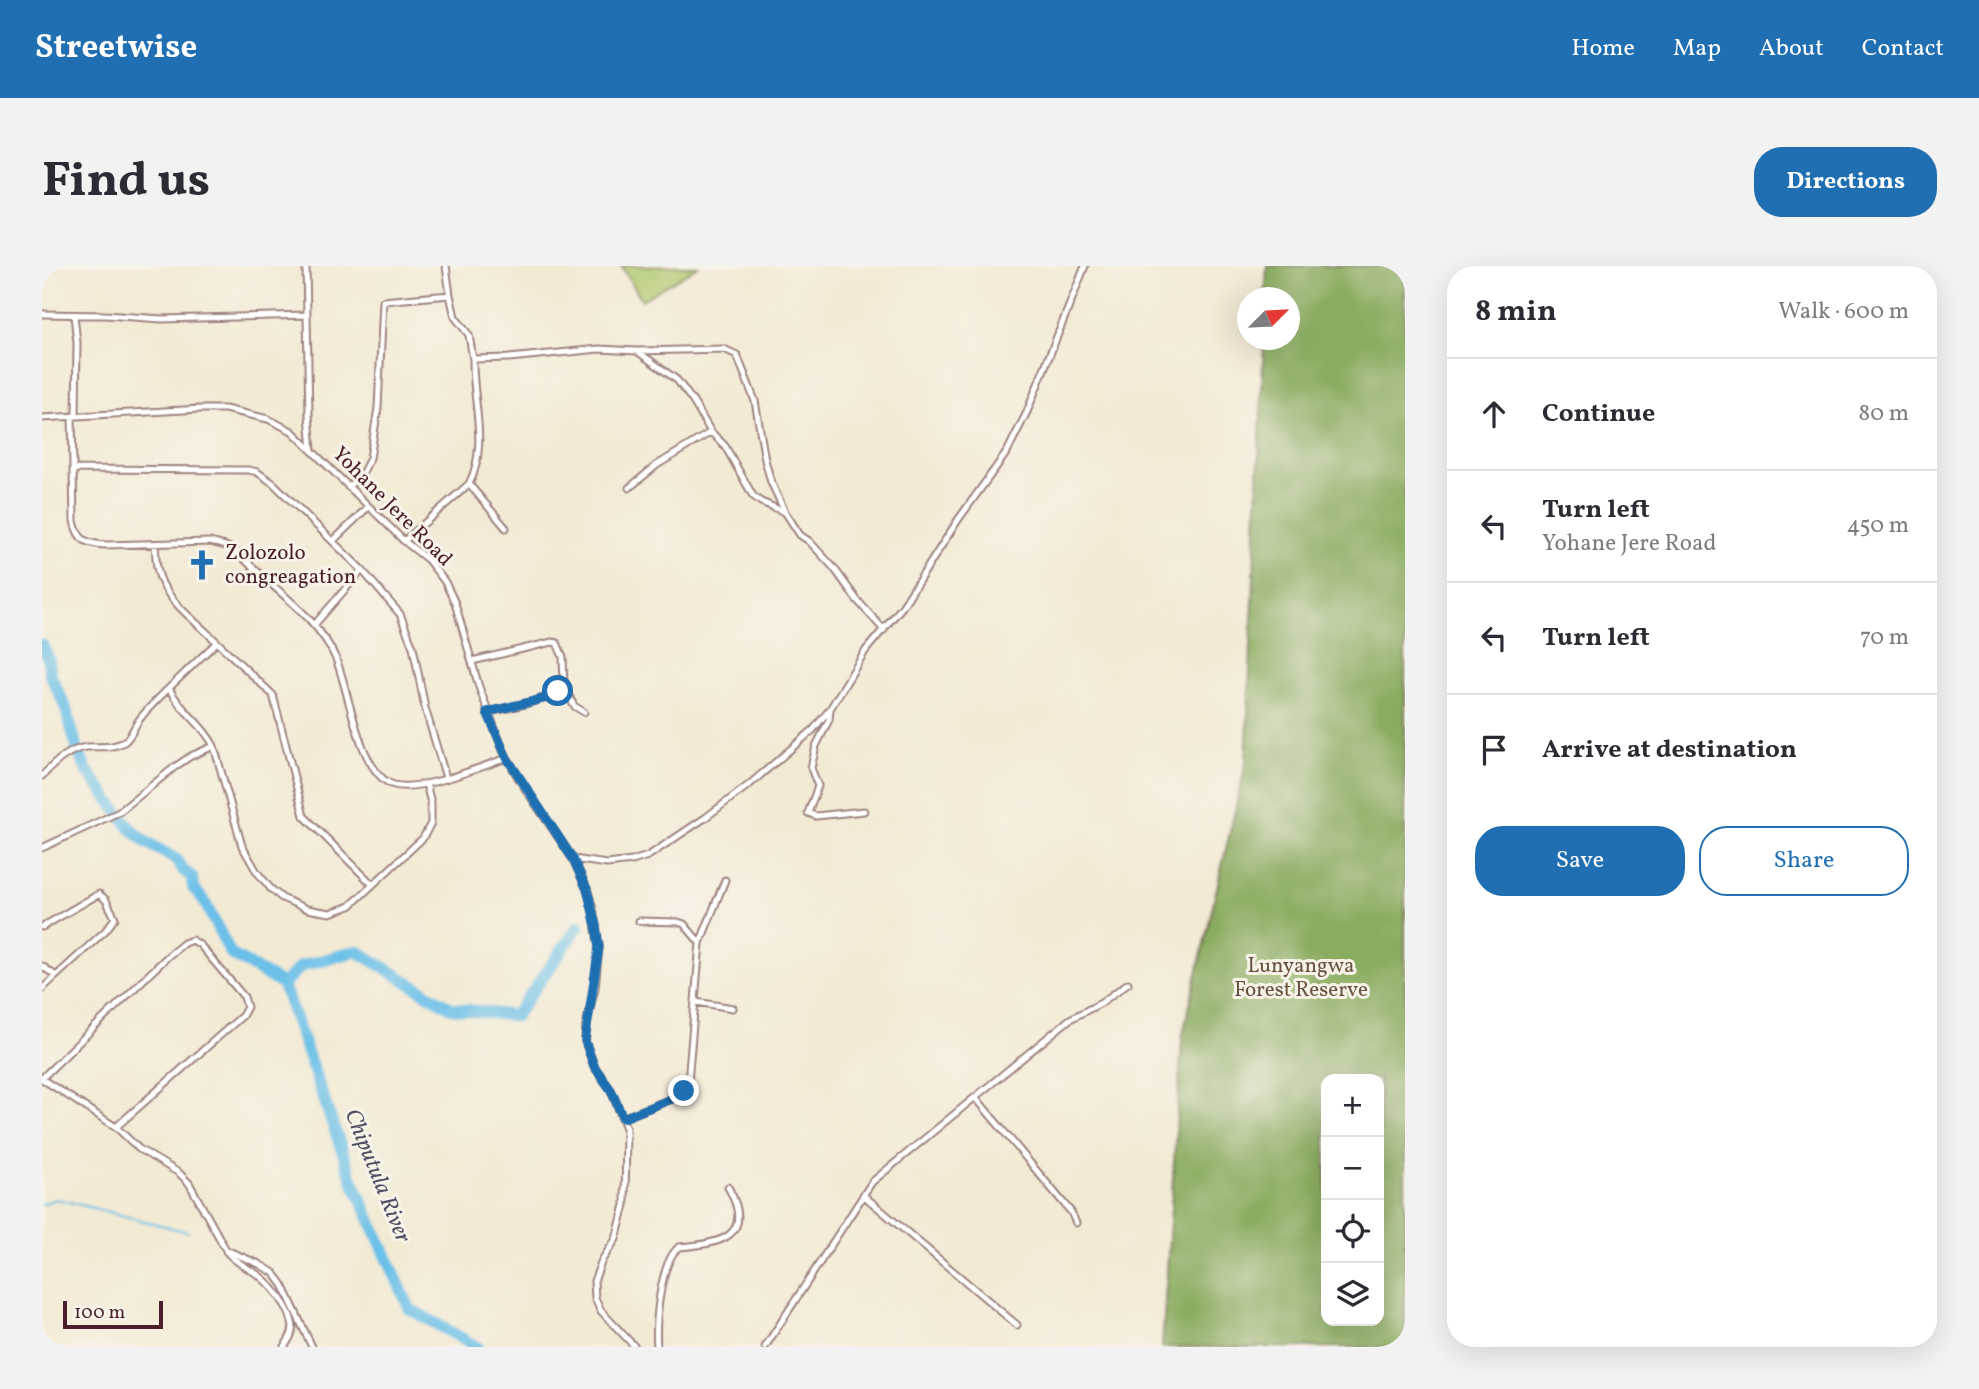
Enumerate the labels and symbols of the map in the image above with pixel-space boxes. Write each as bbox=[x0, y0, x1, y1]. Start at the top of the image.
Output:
north arrow bbox=[1237, 287, 1300, 350]
street label: Yohane Jere Road bbox=[325, 440, 459, 574]
place label: Zolozolo congreagation bbox=[225, 539, 356, 592]
church icon: Zolozolo congreagation bbox=[185, 548, 219, 582]
route start bbox=[542, 675, 573, 706]
park label: Lunyangwa Forest Reserve bbox=[1234, 952, 1368, 1005]
route end bbox=[668, 1075, 699, 1106]
water label: Chiputula River bbox=[336, 1104, 419, 1248]
scale bar bbox=[63, 1298, 163, 1330]

